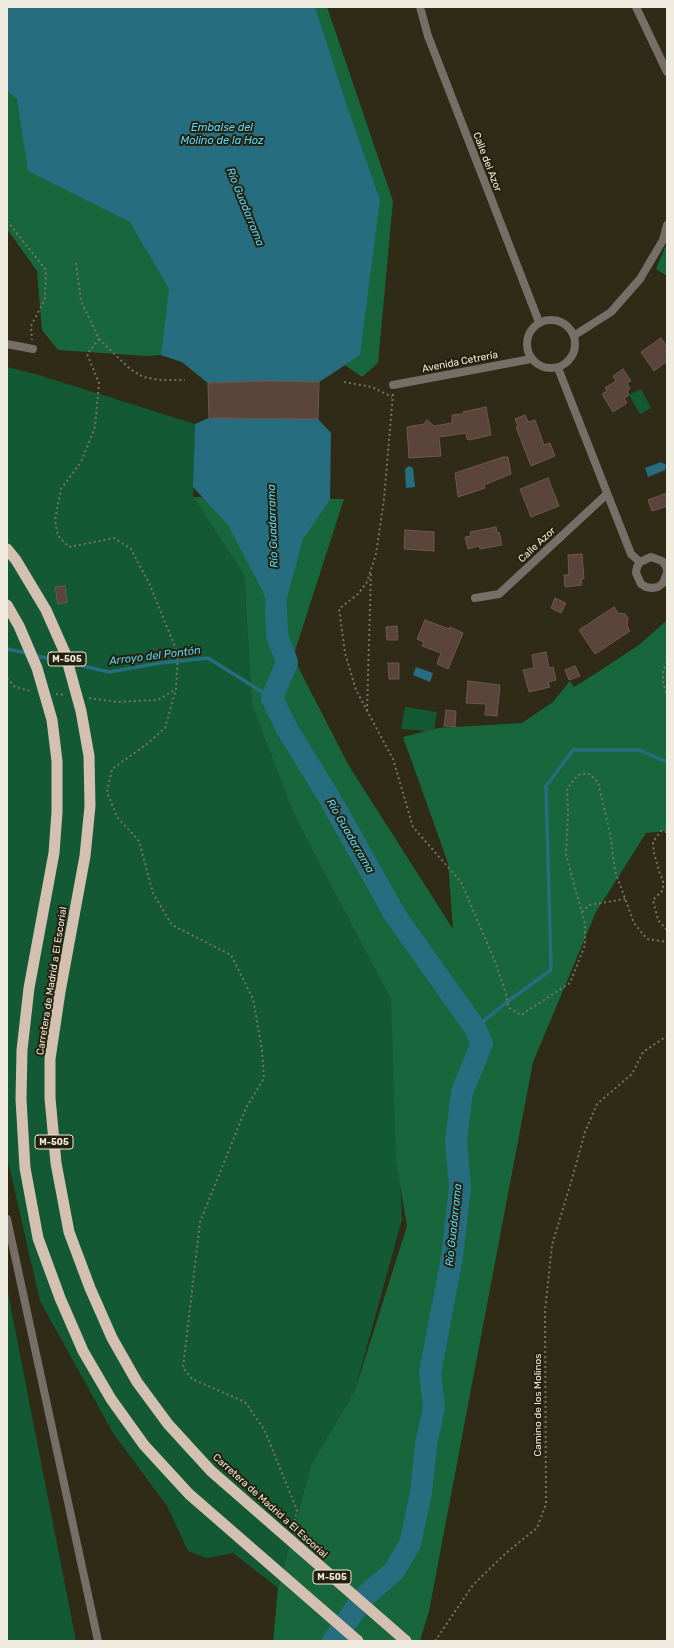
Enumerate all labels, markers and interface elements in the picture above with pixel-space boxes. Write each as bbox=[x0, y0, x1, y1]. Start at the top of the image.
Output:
water label: Embalse del Molino de la Hoz bbox=[180, 121, 264, 147]
street label: Calle del Azor bbox=[470, 131, 504, 193]
water label: Río Guadarrama bbox=[223, 166, 267, 248]
street label: Avenida Cetrería bbox=[421, 349, 499, 375]
water label: Río Guadarrama bbox=[265, 484, 281, 568]
street label: Calle Azor bbox=[516, 525, 558, 565]
water label: Arroyo del Pontón bbox=[109, 644, 201, 668]
road number: M-505 bbox=[48, 652, 86, 666]
water label: Río Guadarrama bbox=[323, 797, 377, 875]
street label: Carretera de Madrid a El Escorial bbox=[34, 906, 70, 1056]
road number: M-505 bbox=[35, 1135, 73, 1149]
water label: Río Guadarrama bbox=[443, 1183, 465, 1267]
street label: Camino de los Molinos bbox=[532, 1354, 544, 1456]
street label: Carretera de Madrid a El Escorial bbox=[210, 1451, 330, 1561]
road number: M-505 bbox=[313, 1570, 351, 1584]

